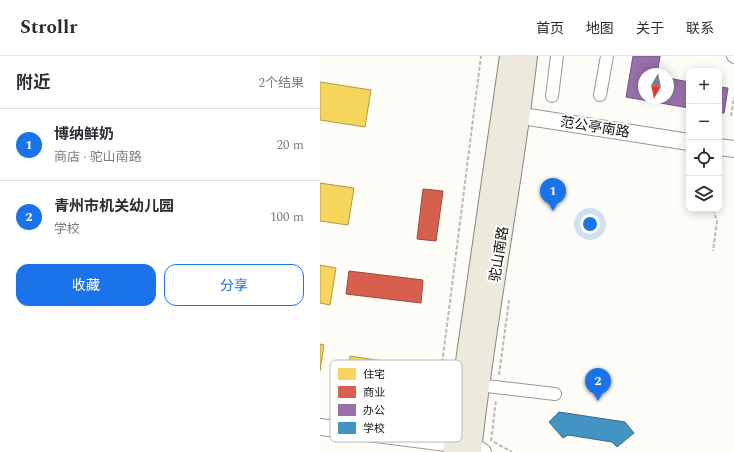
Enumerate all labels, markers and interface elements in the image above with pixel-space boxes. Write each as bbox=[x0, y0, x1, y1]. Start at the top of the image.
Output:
text: Strollr bbox=[20, 13, 77, 42]
text: 首页 bbox=[536, 18, 564, 39]
text: 地图 bbox=[586, 18, 614, 39]
text: 关于 bbox=[636, 18, 664, 39]
text: 联系 bbox=[686, 18, 714, 39]
north arrow bbox=[638, 68, 674, 104]
map controls bbox=[686, 68, 722, 212]
button: + bbox=[686, 68, 722, 104]
text: 附近 bbox=[16, 70, 50, 96]
text: 2个结果 bbox=[258, 73, 304, 93]
button: − bbox=[686, 104, 722, 140]
street label: 范公亭南路 bbox=[559, 111, 631, 143]
text: 博纳鲜奶 bbox=[54, 123, 114, 146]
text: 1 bbox=[25, 135, 33, 155]
text: 20 m bbox=[277, 135, 304, 155]
button: locate bbox=[686, 140, 722, 176]
text: 商店 · 驼山南路 bbox=[54, 147, 142, 167]
button: layers bbox=[686, 176, 722, 212]
pin: 1 bbox=[540, 178, 566, 211]
text: 青州市机关幼儿园 bbox=[54, 195, 174, 218]
text: 2 bbox=[25, 207, 33, 227]
text: 100 m bbox=[270, 207, 304, 227]
your location bbox=[580, 214, 600, 234]
text: 学校 bbox=[54, 219, 80, 239]
street label: 驼山南路 bbox=[484, 225, 514, 283]
button: 收藏 bbox=[16, 264, 156, 306]
button: 分享 bbox=[164, 264, 304, 306]
legend bbox=[330, 360, 462, 442]
text: 住宅 bbox=[363, 366, 385, 383]
pin: 2 bbox=[585, 368, 611, 401]
text: 商业 bbox=[363, 384, 385, 401]
text: 办公 bbox=[363, 402, 385, 419]
text: 学校 bbox=[363, 420, 385, 437]

